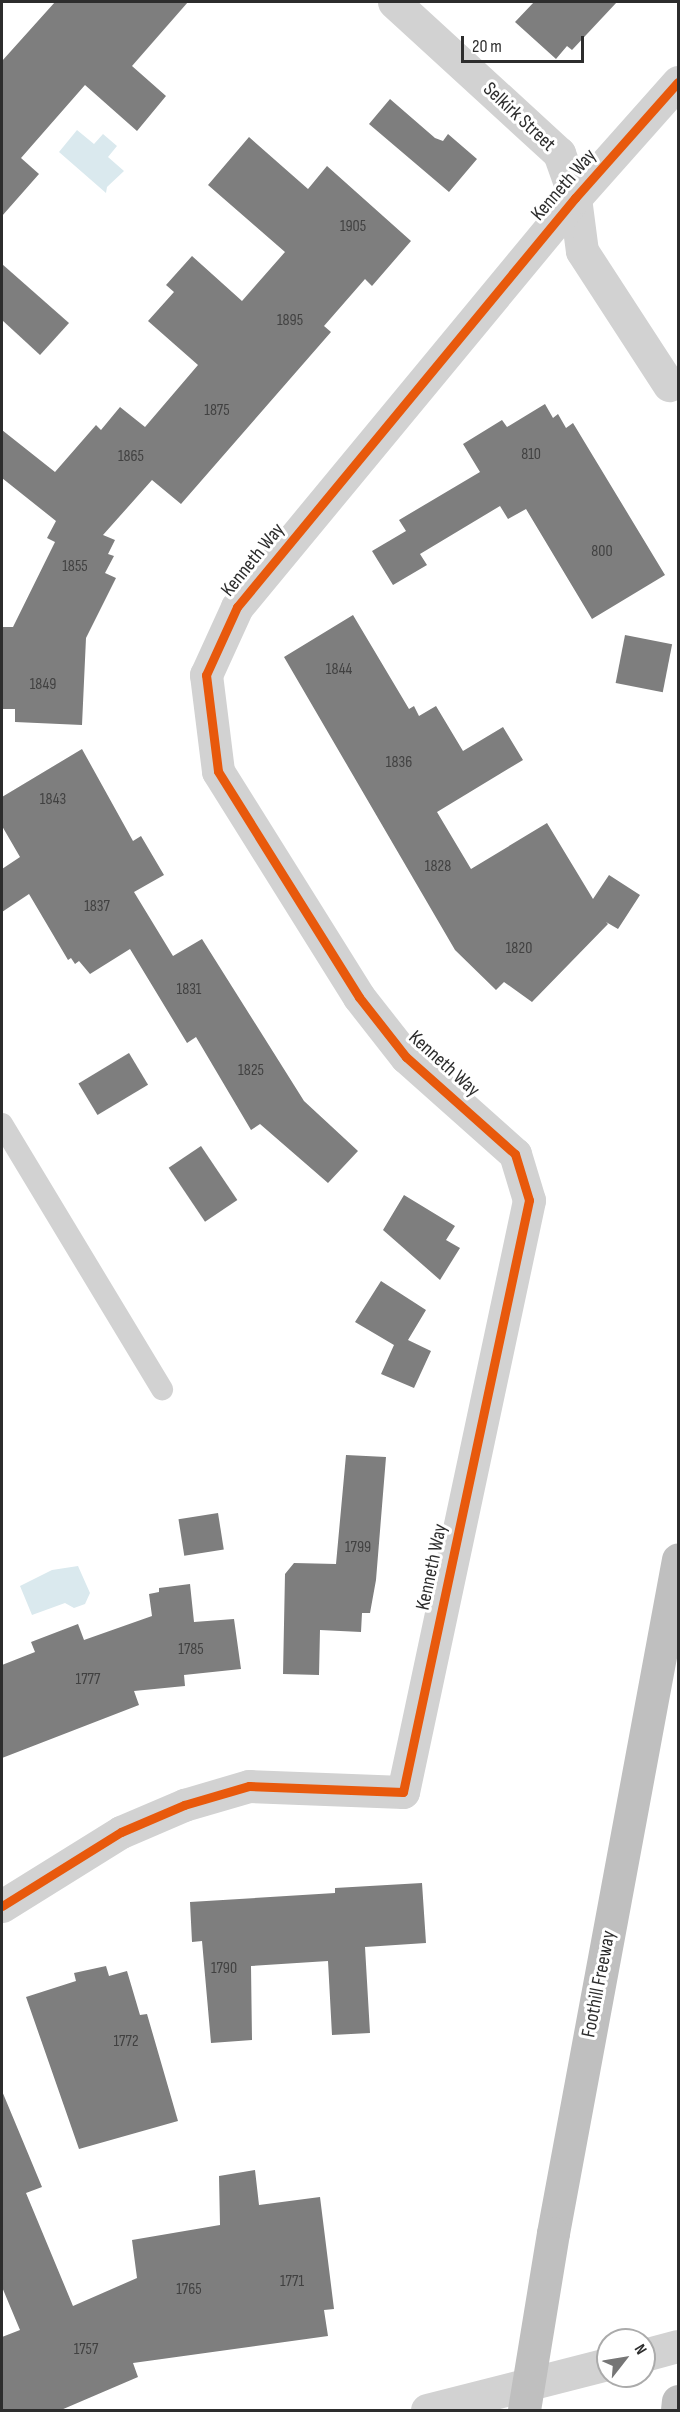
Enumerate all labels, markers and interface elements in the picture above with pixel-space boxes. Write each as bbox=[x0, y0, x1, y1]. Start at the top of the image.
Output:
scale bar bbox=[464, 24, 587, 62]
text: 20 m bbox=[472, 36, 502, 57]
street label: Selkirk Street bbox=[478, 77, 560, 157]
street label: Kenneth Way bbox=[526, 144, 602, 226]
house number: 1905 bbox=[340, 217, 366, 237]
house number: 1895 bbox=[277, 311, 303, 331]
house number: 1875 bbox=[204, 401, 230, 421]
house number: 810 bbox=[521, 445, 541, 465]
house number: 1865 bbox=[118, 447, 144, 467]
street label: Kenneth Way bbox=[216, 518, 290, 602]
house number: 800 bbox=[591, 542, 613, 562]
house number: 1855 bbox=[62, 557, 88, 577]
house number: 1844 bbox=[326, 660, 352, 680]
house number: 1849 bbox=[30, 675, 56, 695]
house number: 1836 bbox=[386, 753, 412, 773]
house number: 1843 bbox=[40, 790, 66, 810]
house number: 1828 bbox=[425, 857, 451, 877]
house number: 1837 bbox=[84, 897, 110, 917]
house number: 1820 bbox=[506, 939, 532, 959]
house number: 1831 bbox=[177, 980, 201, 1000]
street label: Kenneth Way bbox=[403, 1026, 485, 1102]
house number: 1825 bbox=[238, 1061, 264, 1081]
street label: Kenneth Way bbox=[411, 1522, 453, 1612]
house number: 1799 bbox=[345, 1538, 371, 1558]
house number: 1785 bbox=[178, 1640, 204, 1660]
house number: 1777 bbox=[76, 1670, 100, 1690]
street label: Foothill Freeway bbox=[577, 1929, 621, 2039]
house number: 1790 bbox=[211, 1959, 237, 1979]
house number: 1772 bbox=[114, 2032, 138, 2052]
house number: 1771 bbox=[280, 2272, 304, 2292]
house number: 1765 bbox=[176, 2280, 202, 2300]
north arrow bbox=[596, 2328, 656, 2388]
house number: 1757 bbox=[74, 2340, 98, 2360]
text: N bbox=[630, 2341, 650, 2358]

